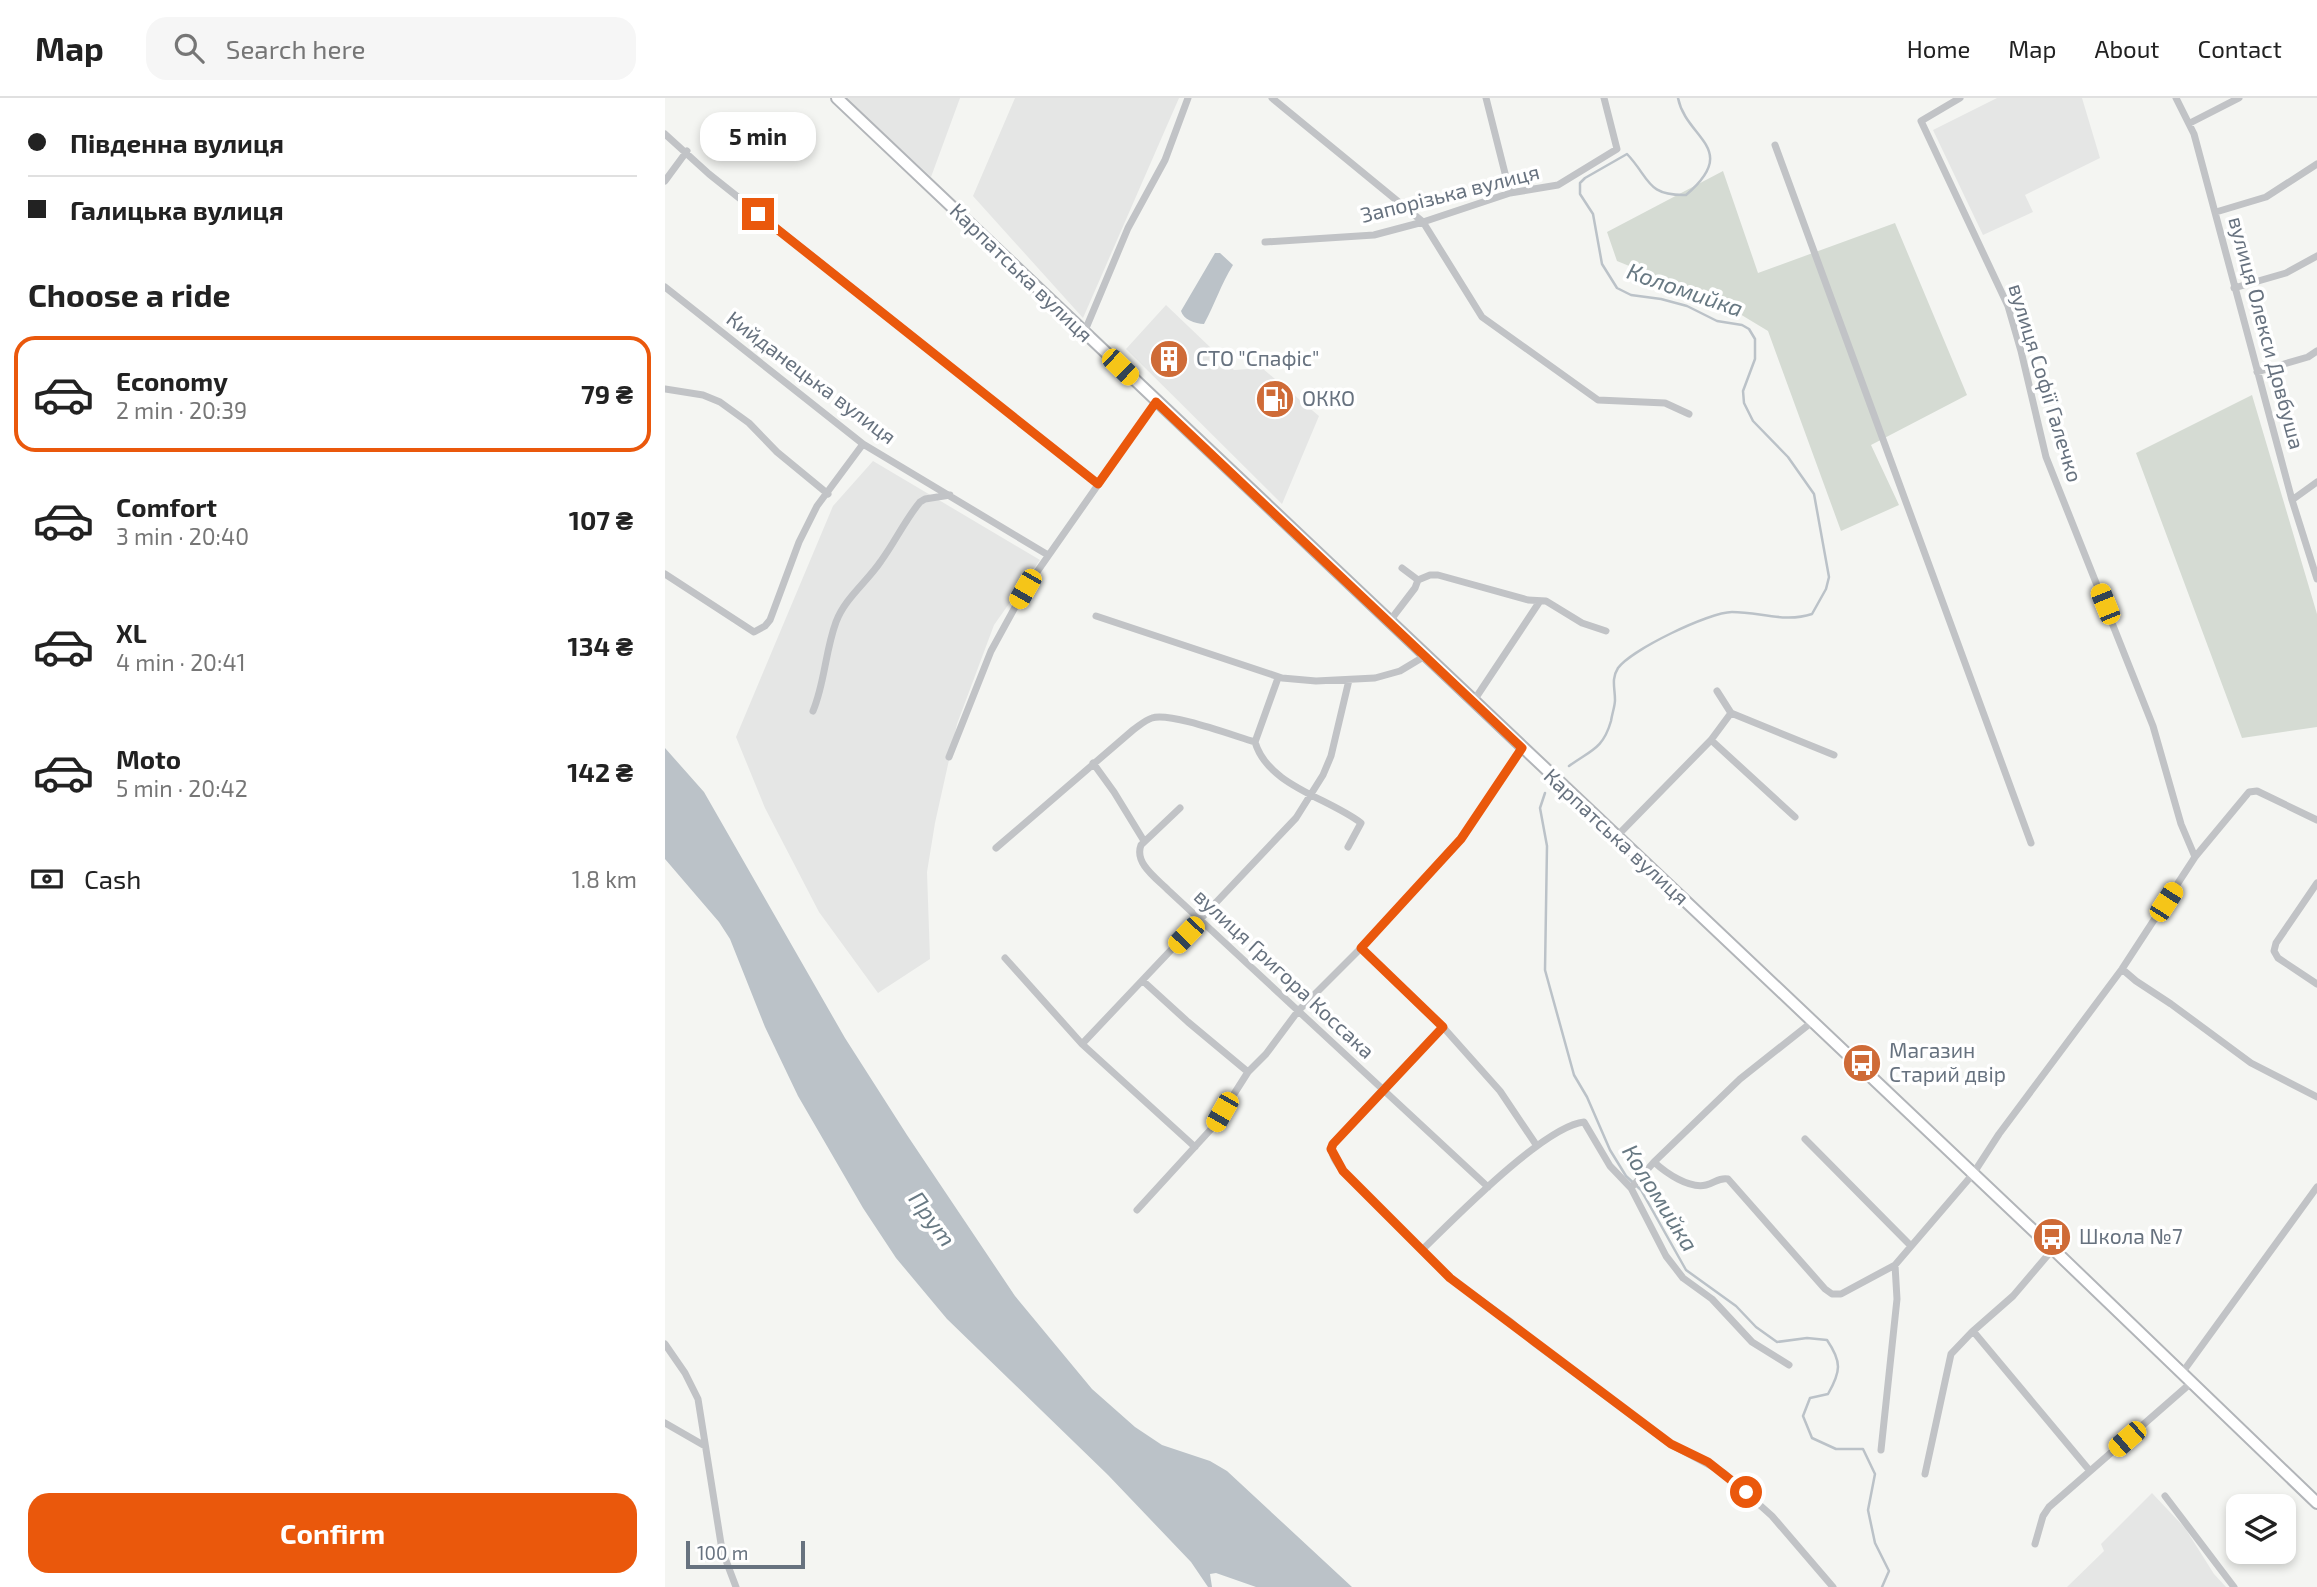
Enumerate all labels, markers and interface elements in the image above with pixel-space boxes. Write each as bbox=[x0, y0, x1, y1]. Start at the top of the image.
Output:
search box bbox=[146, 17, 636, 80]
text: Map bbox=[35, 28, 104, 68]
icon: search bbox=[170, 29, 208, 67]
text: Search here bbox=[226, 33, 365, 64]
text: Home bbox=[1907, 34, 1970, 63]
text: Map bbox=[2008, 34, 2056, 63]
text: About bbox=[2094, 34, 2160, 63]
text: Contact bbox=[2198, 34, 2282, 63]
callout: 5 min bbox=[700, 113, 816, 162]
text: 5 min bbox=[729, 122, 787, 150]
text: Південна вулиця bbox=[70, 127, 284, 158]
street label: Запорізька вулиця bbox=[1358, 158, 1542, 228]
text: Галицька вулиця bbox=[70, 194, 284, 225]
street label: Карпатська вулиця bbox=[945, 197, 1099, 347]
route end bbox=[742, 198, 774, 230]
street label: вулиця Олекси Довбуша bbox=[2223, 213, 2311, 452]
water label: Коломийка bbox=[1624, 256, 1747, 322]
text: Choose a ride bbox=[28, 275, 231, 313]
street label: вулиця Софії Галечко bbox=[2003, 280, 2089, 485]
street label: Кийданецька вулиця bbox=[722, 305, 902, 449]
building icon: СТО "Спафіс" bbox=[1148, 338, 1190, 380]
car bbox=[1098, 345, 1143, 389]
place label: СТО "Спафіс" bbox=[1196, 345, 1320, 370]
icon: car bbox=[32, 363, 95, 426]
text: Economy bbox=[116, 365, 228, 396]
text: 79 ₴ bbox=[581, 378, 633, 409]
fuel station icon: ОККО bbox=[1254, 378, 1296, 420]
place label: ОККО bbox=[1302, 385, 1355, 410]
text: 2 min · 20:39 bbox=[116, 396, 247, 424]
icon: car bbox=[32, 489, 95, 552]
text: Comfort bbox=[116, 491, 217, 522]
text: 107 ₴ bbox=[569, 504, 633, 535]
text: 3 min · 20:40 bbox=[116, 522, 249, 550]
car bbox=[1006, 566, 1045, 612]
car bbox=[2088, 581, 2123, 627]
icon: car bbox=[32, 615, 95, 678]
text: XL bbox=[116, 617, 147, 648]
text: 134 ₴ bbox=[568, 630, 633, 661]
text: 4 min · 20:41 bbox=[116, 648, 246, 676]
icon: car bbox=[32, 741, 95, 804]
text: Moto bbox=[116, 743, 181, 774]
text: 142 ₴ bbox=[567, 756, 633, 787]
street label: Карпатська вулиця bbox=[1539, 762, 1695, 910]
text: 5 min · 20:42 bbox=[116, 774, 248, 802]
icon: cash bbox=[28, 860, 66, 898]
text: Cash bbox=[84, 863, 141, 894]
text: 1.8 km bbox=[572, 865, 637, 893]
car bbox=[2146, 879, 2187, 925]
street label: вулиця Григора Коссака bbox=[1189, 883, 1380, 1064]
car bbox=[1164, 913, 1209, 957]
place label: Магазин Старий двір bbox=[1889, 1037, 2006, 1086]
bus stop icon: Магазин Старий двір bbox=[1841, 1042, 1883, 1084]
car bbox=[1203, 1089, 1242, 1135]
water label: Коломийка bbox=[1617, 1139, 1705, 1256]
water label: Прут bbox=[904, 1185, 962, 1251]
bus stop icon: Школа №7 bbox=[2031, 1216, 2073, 1258]
place label: Школа №7 bbox=[2079, 1223, 2183, 1248]
car bbox=[2105, 1417, 2150, 1461]
route start bbox=[1730, 1476, 1762, 1508]
button: Confirm bbox=[28, 1493, 637, 1573]
map controls bbox=[2226, 1494, 2296, 1564]
button: layers bbox=[2226, 1494, 2296, 1564]
scale bar bbox=[686, 1538, 805, 1570]
text: 100 m bbox=[697, 1541, 748, 1564]

